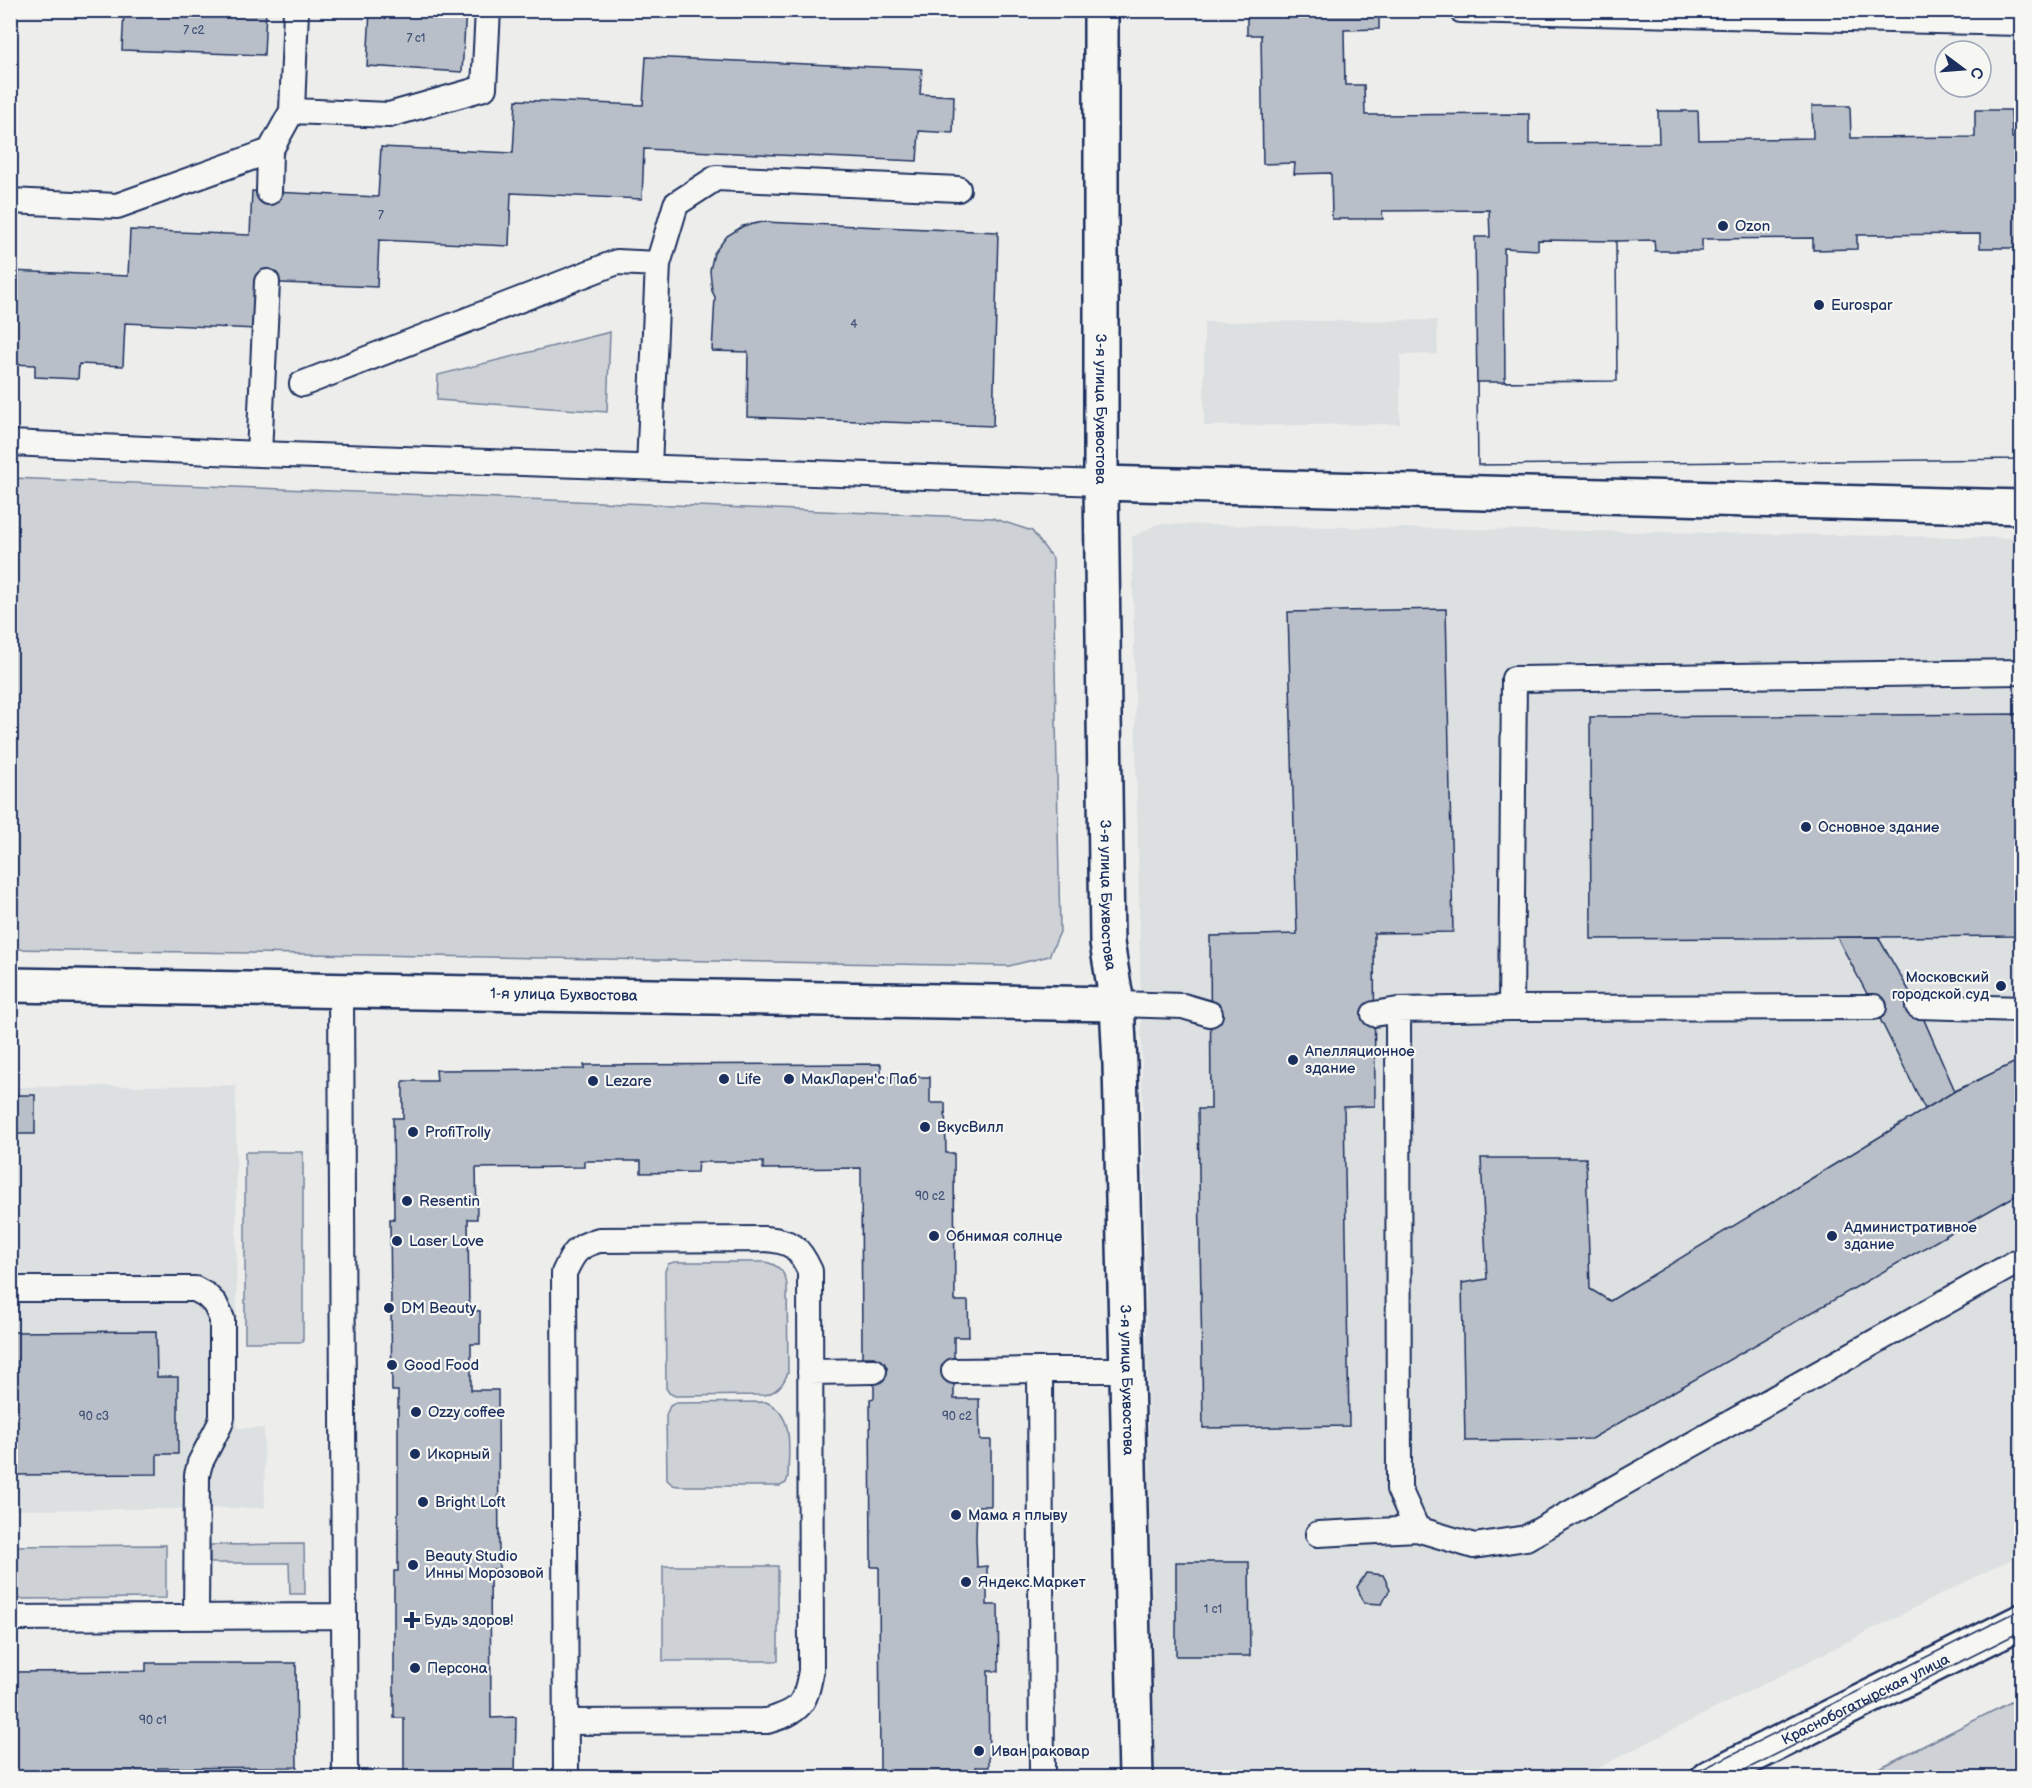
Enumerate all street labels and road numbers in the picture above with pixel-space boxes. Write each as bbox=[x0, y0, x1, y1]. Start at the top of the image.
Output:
street label: 3-я улица Бухвостова bbox=[1092, 333, 1111, 485]
street label: 3-я улица Бухвостова bbox=[1096, 819, 1121, 972]
street label: 1-я улица Бухвостова bbox=[490, 984, 638, 1005]
street label: 3-я улица Бухвостова bbox=[1116, 1304, 1138, 1456]
street label: Краснобогатырская улица bbox=[1778, 1649, 1953, 1749]

